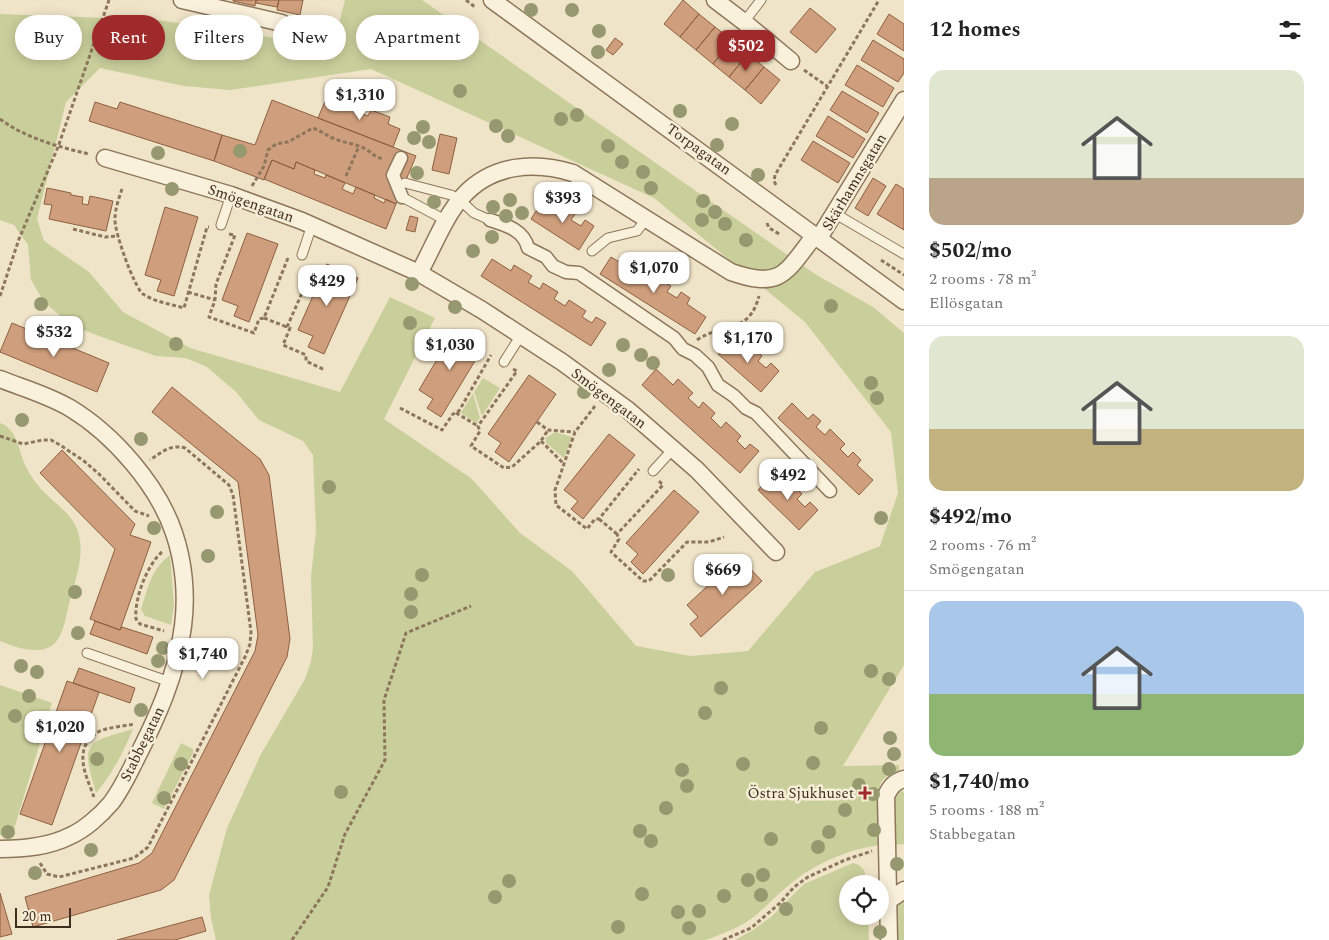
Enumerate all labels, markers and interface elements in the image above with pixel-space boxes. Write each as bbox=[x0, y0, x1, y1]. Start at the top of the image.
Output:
text: 12 homes bbox=[929, 14, 1021, 46]
chip: Buy bbox=[15, 15, 82, 60]
chip: Rent bbox=[92, 15, 165, 60]
chip: Filters bbox=[175, 15, 263, 60]
chip: New bbox=[273, 15, 346, 60]
chip: Apartment bbox=[356, 15, 479, 60]
icon: filters bbox=[1276, 16, 1304, 44]
pin: $502 bbox=[716, 30, 776, 72]
text: $502 bbox=[728, 34, 764, 58]
pin: $1,310 bbox=[319, 78, 401, 121]
text: $1,310 bbox=[335, 83, 385, 107]
icon: home bbox=[1072, 103, 1162, 193]
street label: Torpagatan bbox=[661, 118, 736, 181]
street label: Skärhamnsgatan bbox=[816, 129, 893, 235]
street label: Smögengatan bbox=[205, 178, 297, 229]
pin: $393 bbox=[533, 182, 593, 224]
text: $393 bbox=[545, 186, 581, 210]
text: $502/mo bbox=[929, 235, 1012, 267]
pin: $1,070 bbox=[613, 252, 695, 294]
text: $1,070 bbox=[629, 256, 679, 280]
pin: $429 bbox=[297, 264, 357, 307]
text: 2 rooms · 78 m² bbox=[929, 267, 1036, 291]
text: $429 bbox=[309, 269, 345, 293]
text: Ellösgatan bbox=[929, 291, 1003, 315]
pin: $532 bbox=[24, 316, 84, 358]
text: $532 bbox=[36, 320, 72, 344]
pin: $1,170 bbox=[707, 322, 789, 364]
text: $1,170 bbox=[723, 326, 773, 350]
pin: $1,030 bbox=[409, 328, 491, 371]
text: $1,030 bbox=[425, 333, 475, 357]
street label: Smögengatan bbox=[566, 362, 652, 435]
icon: home bbox=[1072, 368, 1162, 458]
pin: $492 bbox=[758, 458, 818, 501]
text: $492 bbox=[770, 463, 806, 487]
text: $492/mo bbox=[929, 501, 1012, 533]
text: 2 rooms · 76 m² bbox=[929, 533, 1036, 557]
pin: $669 bbox=[693, 554, 753, 596]
text: Smögengatan bbox=[929, 557, 1025, 581]
text: $669 bbox=[705, 558, 741, 582]
icon: home bbox=[1072, 633, 1162, 723]
pin: $1,740 bbox=[162, 638, 244, 680]
text: $1,740 bbox=[178, 642, 228, 666]
street label: Stabbegatan bbox=[114, 702, 171, 786]
pin: $1,020 bbox=[19, 710, 101, 753]
text: $1,020 bbox=[35, 715, 85, 739]
text: $1,740/mo bbox=[929, 766, 1029, 798]
place label: Östra Sjukhuset bbox=[747, 782, 854, 805]
marker: Östra Sjukhuset bbox=[858, 786, 872, 800]
text: 5 rooms · 188 m² bbox=[929, 798, 1044, 822]
text: Stabbegatan bbox=[929, 822, 1016, 846]
map controls bbox=[839, 875, 889, 925]
button: locate bbox=[839, 875, 889, 925]
scale bar bbox=[15, 905, 71, 928]
text: 20 m bbox=[22, 906, 52, 927]

